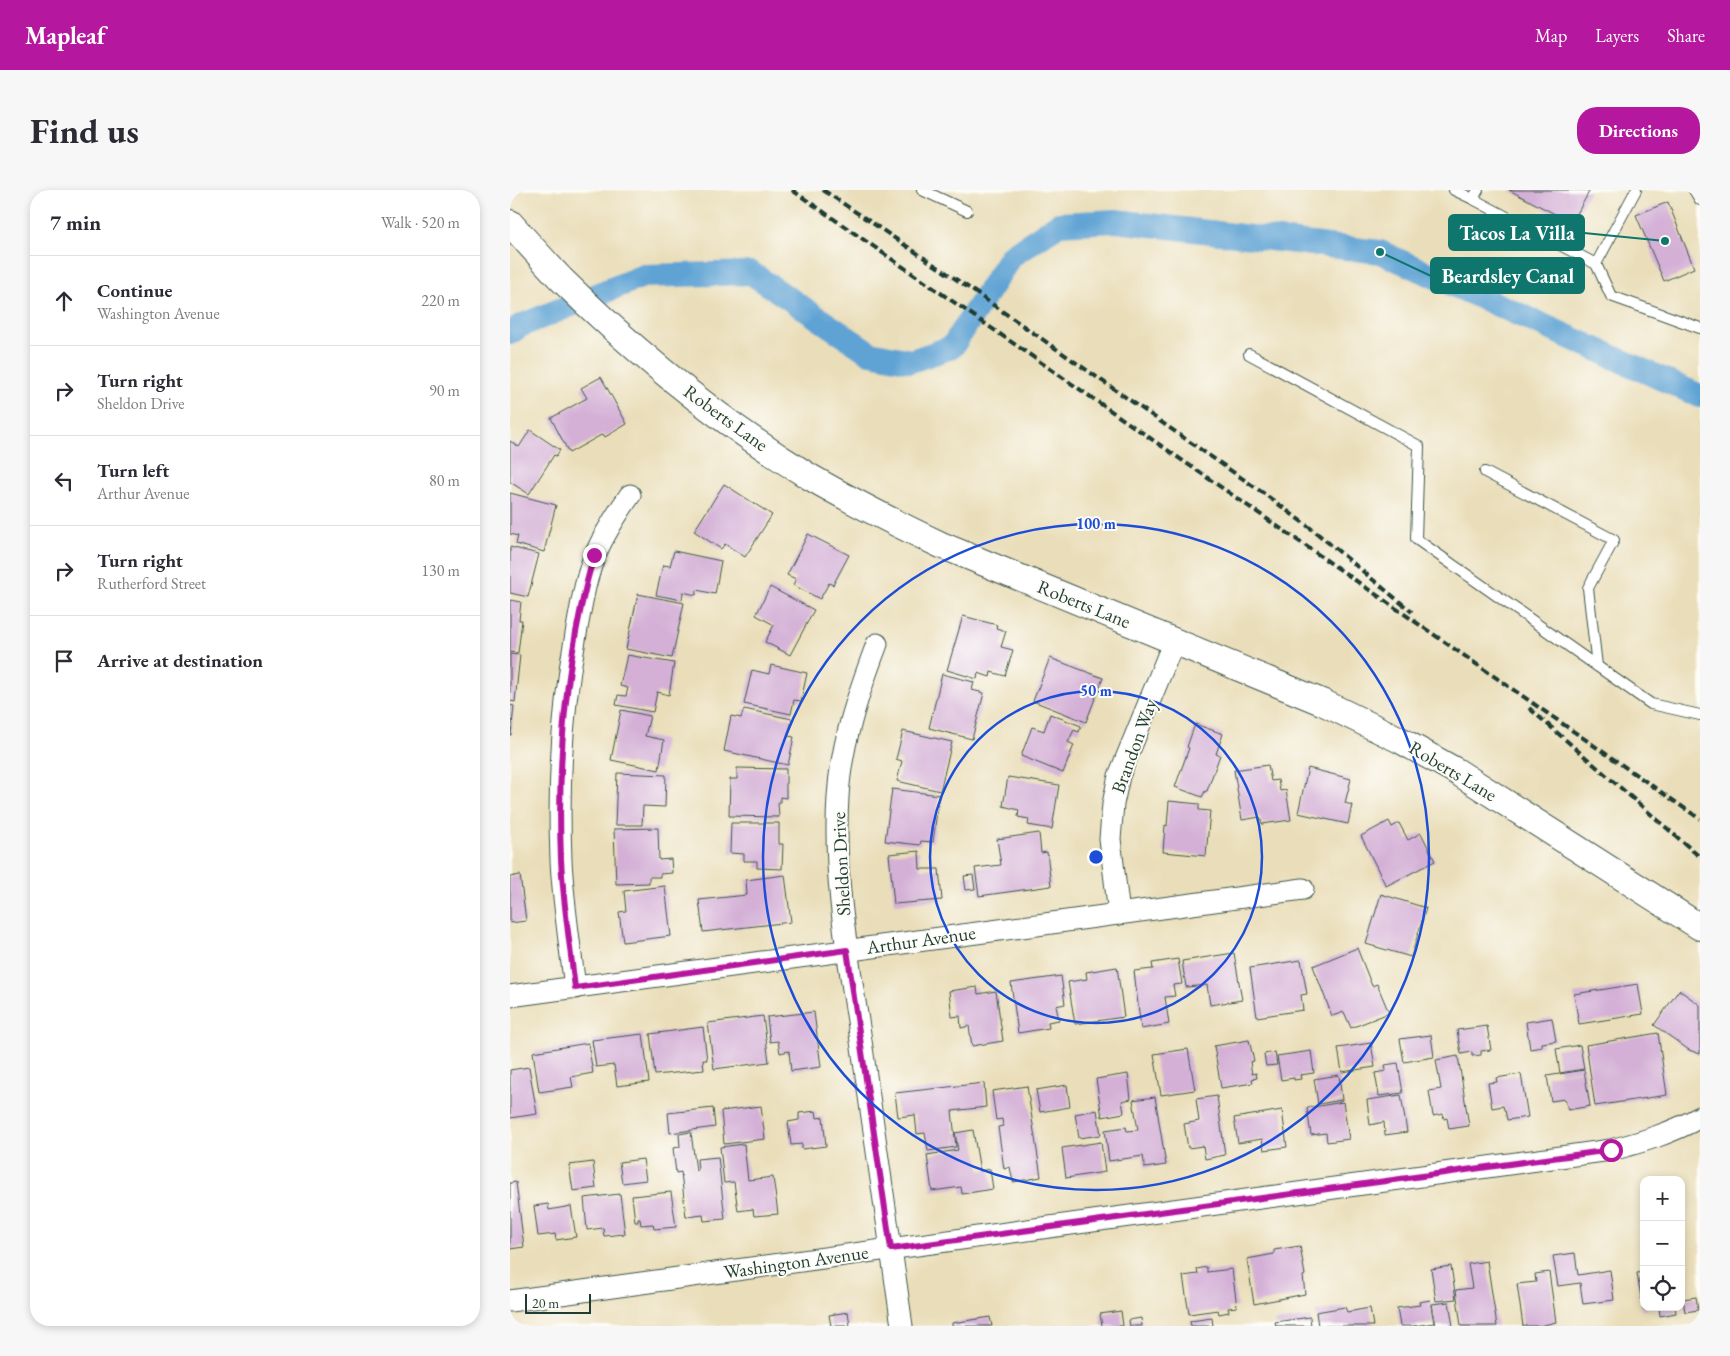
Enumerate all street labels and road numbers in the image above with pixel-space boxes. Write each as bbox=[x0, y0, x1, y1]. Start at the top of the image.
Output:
street label: Roberts Lane bbox=[679, 379, 773, 457]
street label: Roberts Lane bbox=[1034, 574, 1134, 634]
street label: Brandon Way bbox=[1105, 694, 1163, 797]
street label: Roberts Lane bbox=[1404, 735, 1502, 807]
street label: Sheldon Drive bbox=[826, 811, 856, 917]
street label: Arthur Avenue bbox=[864, 920, 977, 960]
street label: Washington Avenue bbox=[722, 1239, 870, 1285]

